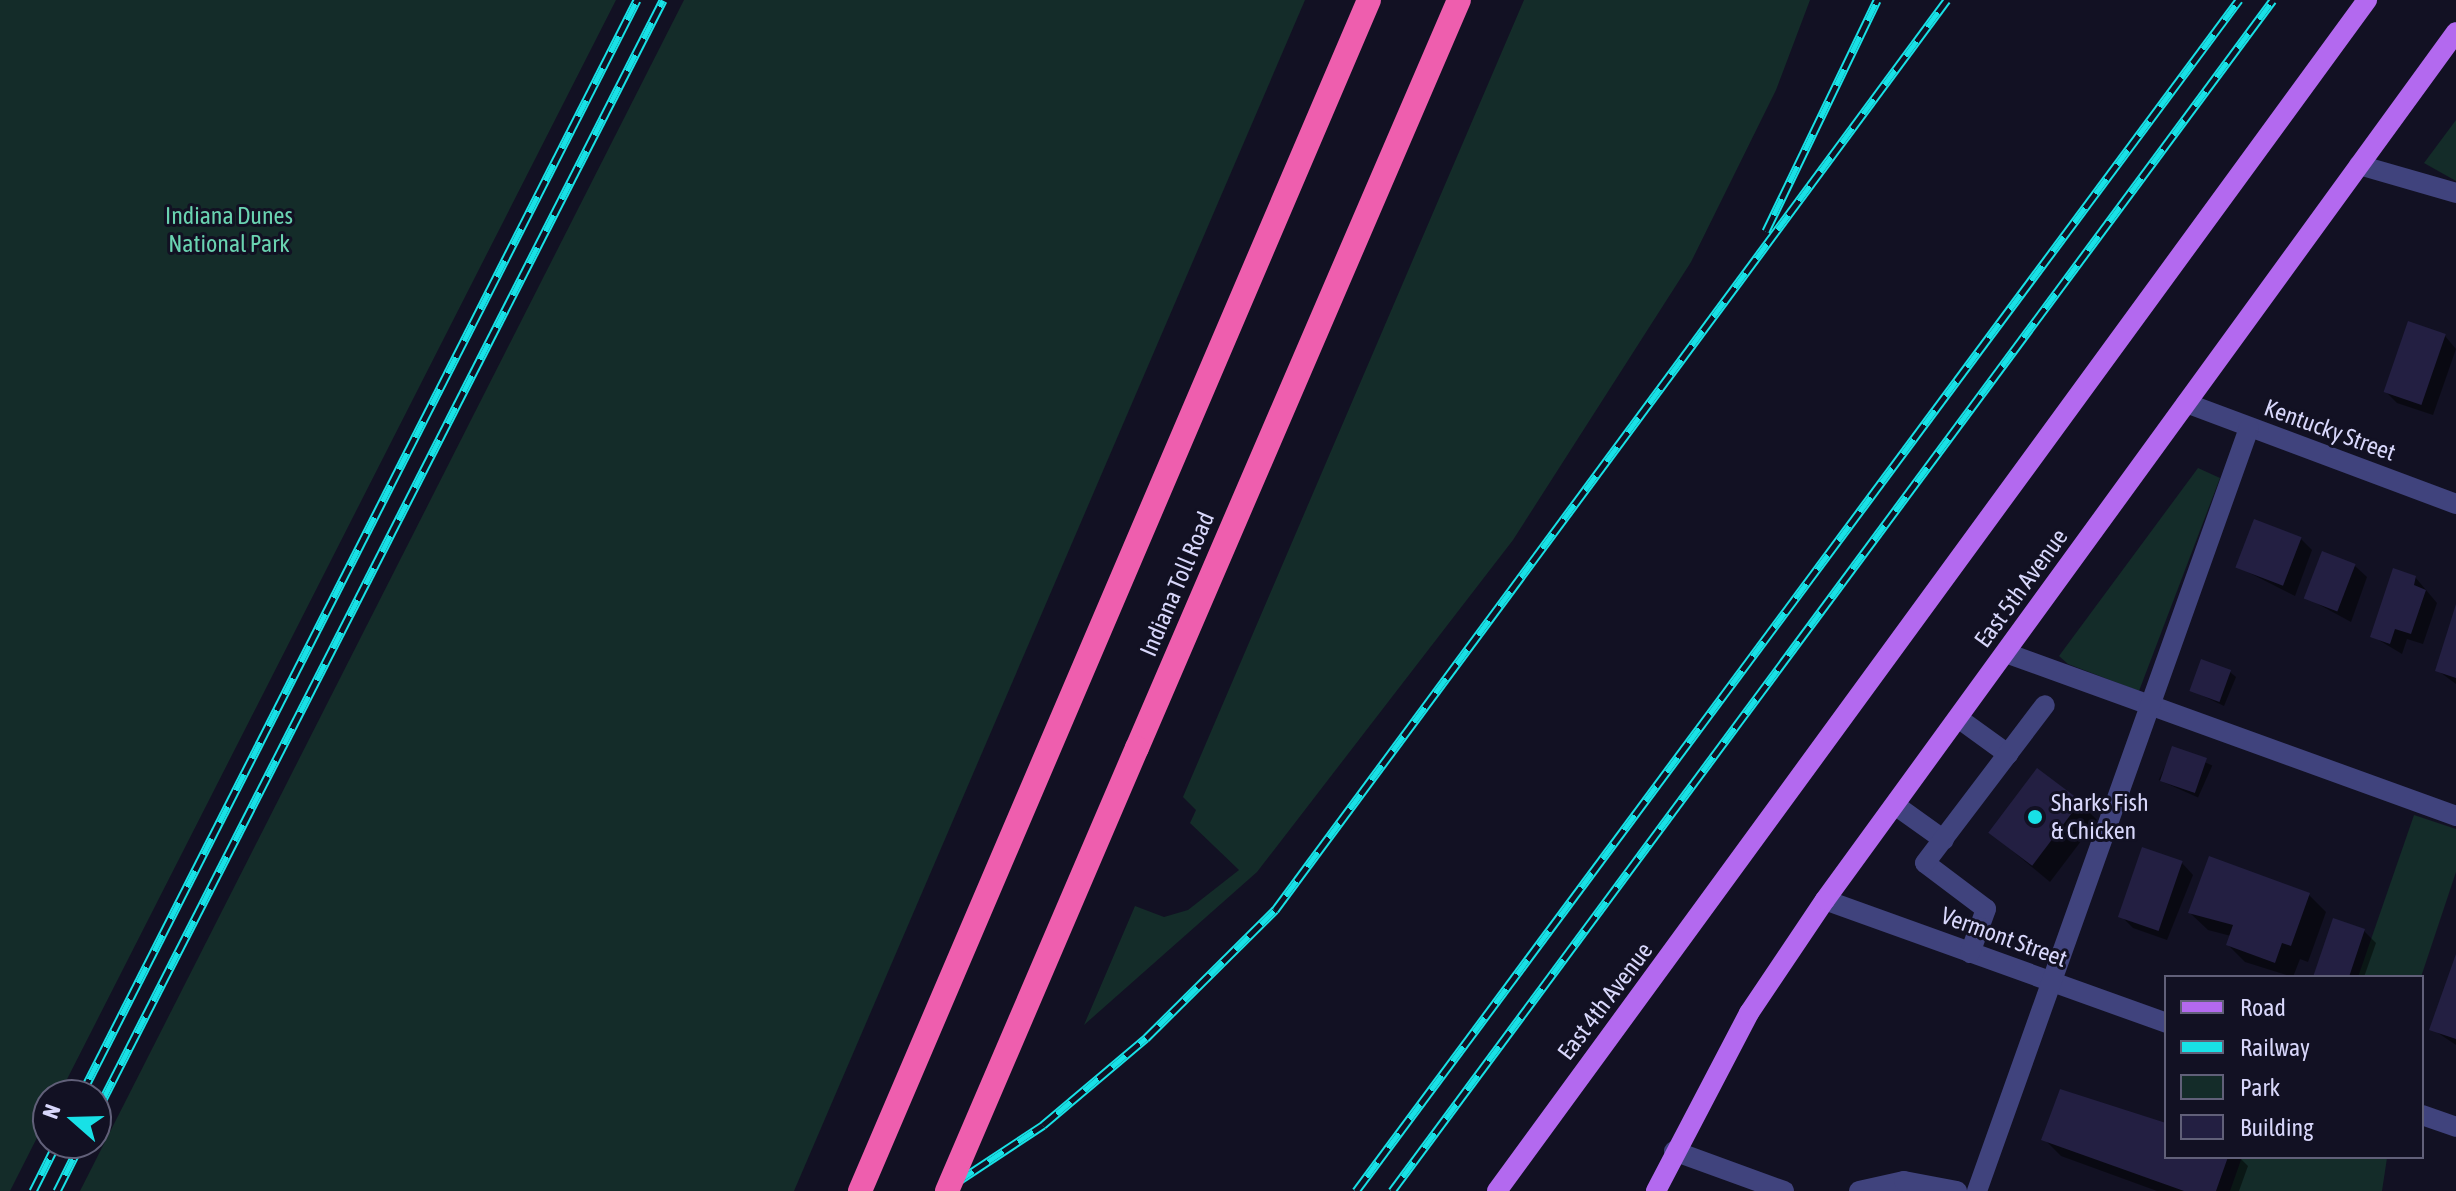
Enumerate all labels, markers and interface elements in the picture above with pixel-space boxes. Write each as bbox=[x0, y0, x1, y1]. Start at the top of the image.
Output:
park label: Indiana Dunes National Park bbox=[165, 202, 293, 258]
street label: Kentucky Street bbox=[2260, 393, 2400, 467]
street label: Indiana Toll Road bbox=[1134, 507, 1220, 661]
street label: East 5th Avenue bbox=[1968, 523, 2074, 653]
place label: Sharks Fish & Chicken bbox=[2051, 789, 2149, 845]
marker: Sharks Fish & Chicken bbox=[2026, 808, 2044, 826]
street label: Vermont Street bbox=[1937, 901, 2071, 973]
street label: East 4th Avenue bbox=[1551, 937, 1659, 1065]
legend bbox=[2164, 975, 2424, 1159]
text: Road bbox=[2240, 994, 2286, 1021]
text: Railway bbox=[2240, 1034, 2310, 1061]
text: Park bbox=[2240, 1074, 2280, 1101]
north arrow bbox=[32, 1079, 112, 1159]
text: N bbox=[37, 1101, 66, 1122]
text: Building bbox=[2240, 1114, 2313, 1141]

